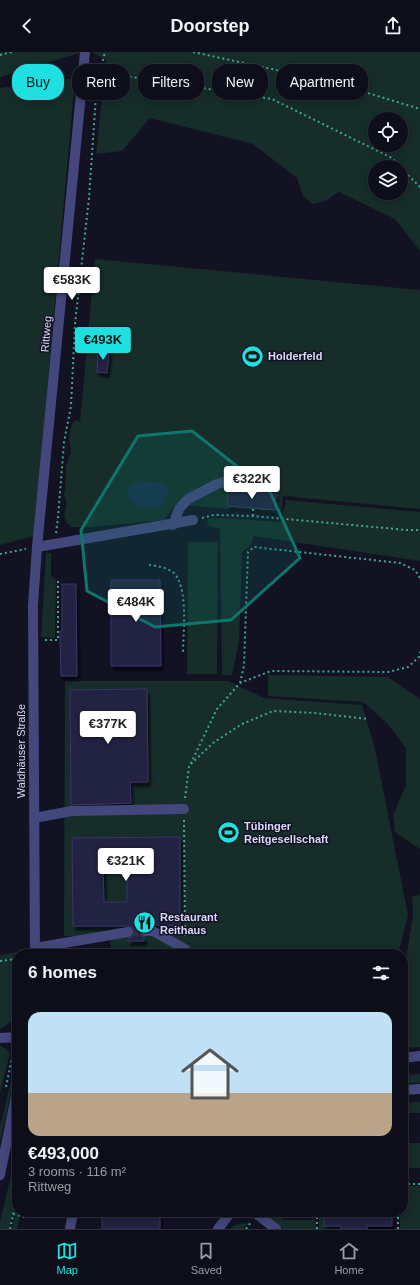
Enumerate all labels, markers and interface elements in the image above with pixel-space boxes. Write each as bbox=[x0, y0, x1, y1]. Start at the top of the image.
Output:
icon: back bbox=[16, 15, 38, 37]
icon: share bbox=[382, 15, 404, 37]
text: Doorstep bbox=[170, 16, 250, 36]
chip: Buy bbox=[12, 64, 64, 100]
chip: Rent bbox=[72, 64, 130, 100]
chip: Filters bbox=[138, 64, 204, 100]
chip: New bbox=[212, 64, 268, 100]
chip: Apartment bbox=[276, 64, 368, 100]
map controls bbox=[368, 112, 408, 200]
button: locate bbox=[368, 112, 408, 152]
button: layers bbox=[368, 160, 408, 200]
pin: €583K bbox=[44, 267, 100, 301]
text: €583K bbox=[53, 272, 91, 287]
street label: Rittweg bbox=[38, 315, 54, 353]
pin: €493K bbox=[75, 327, 131, 361]
text: €493K bbox=[84, 332, 122, 347]
sports icon: Holderfeld bbox=[240, 343, 266, 369]
place label: Holderfeld bbox=[268, 350, 322, 362]
pin: €322K bbox=[224, 466, 280, 500]
text: €322K bbox=[233, 471, 271, 486]
pin: €484K bbox=[108, 589, 164, 623]
text: €484K bbox=[117, 594, 155, 609]
street label: Waldhäuser Straße bbox=[15, 704, 27, 798]
pin: €377K bbox=[80, 711, 136, 745]
text: €377K bbox=[89, 716, 127, 731]
sports icon: Tübinger Reitgesellschaft bbox=[215, 819, 241, 845]
place label: Tübinger Reitgesellschaft bbox=[244, 820, 329, 845]
pin: €321K bbox=[98, 848, 154, 882]
text: €321K bbox=[107, 853, 145, 868]
restaurant icon: Restaurant Reithaus bbox=[132, 910, 158, 936]
place label: Restaurant Reithaus bbox=[160, 911, 218, 936]
icon: filters bbox=[370, 962, 392, 984]
text: 6 homes bbox=[28, 963, 97, 982]
icon: home bbox=[174, 1038, 246, 1110]
text: €493,000 bbox=[28, 1144, 99, 1163]
text: 3 rooms · 116 m² bbox=[28, 1164, 126, 1179]
text: Rittweg bbox=[28, 1179, 71, 1194]
tab: Map bbox=[56, 1240, 78, 1276]
tab: Saved bbox=[191, 1240, 222, 1276]
tab: Home bbox=[334, 1240, 364, 1276]

